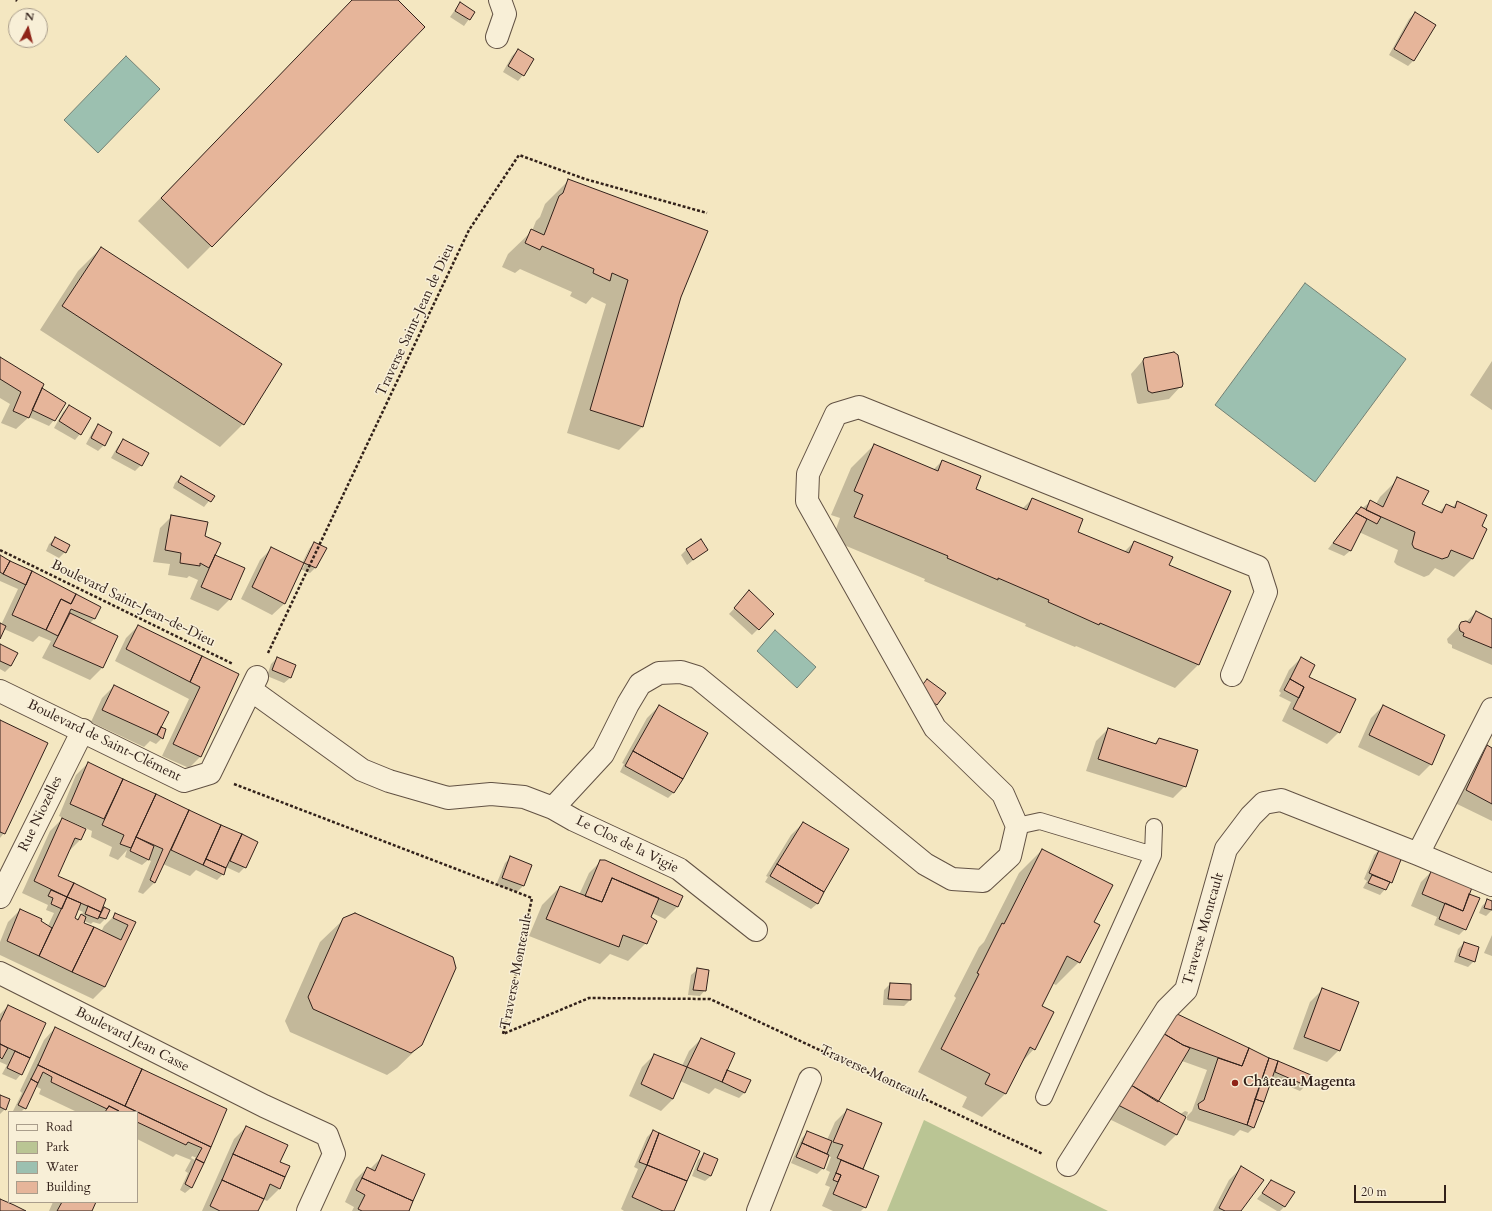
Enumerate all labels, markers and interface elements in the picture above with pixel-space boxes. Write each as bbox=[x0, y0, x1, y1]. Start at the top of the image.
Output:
north arrow bbox=[8, 8, 48, 48]
text: N bbox=[24, 9, 35, 25]
street label: Traverse Saint-Jean de Dieu bbox=[373, 241, 459, 399]
street label: Boulevard Saint-Jean-de-Dieu bbox=[48, 557, 218, 651]
street label: Boulevard de Saint-Clément bbox=[25, 697, 183, 785]
street label: Rue Niozelles bbox=[16, 774, 66, 854]
street label: Le Clos de la Vigie bbox=[573, 813, 681, 877]
street label: Traverse Montcault bbox=[1180, 871, 1228, 987]
street label: Traverse Montcault bbox=[498, 913, 536, 1031]
street label: Boulevard Jean Casse bbox=[72, 1004, 192, 1076]
street label: Traverse Montcault bbox=[817, 1042, 929, 1106]
place label: Château Magenta bbox=[1243, 1075, 1356, 1091]
marker: Château Magenta bbox=[1230, 1078, 1240, 1088]
legend bbox=[8, 1111, 138, 1203]
text: Road bbox=[46, 1119, 72, 1135]
text: Park bbox=[46, 1139, 69, 1155]
text: Water bbox=[46, 1159, 78, 1175]
scale bar bbox=[1356, 1177, 1448, 1203]
text: Building bbox=[46, 1179, 90, 1195]
text: 20 m bbox=[1361, 1184, 1387, 1200]

